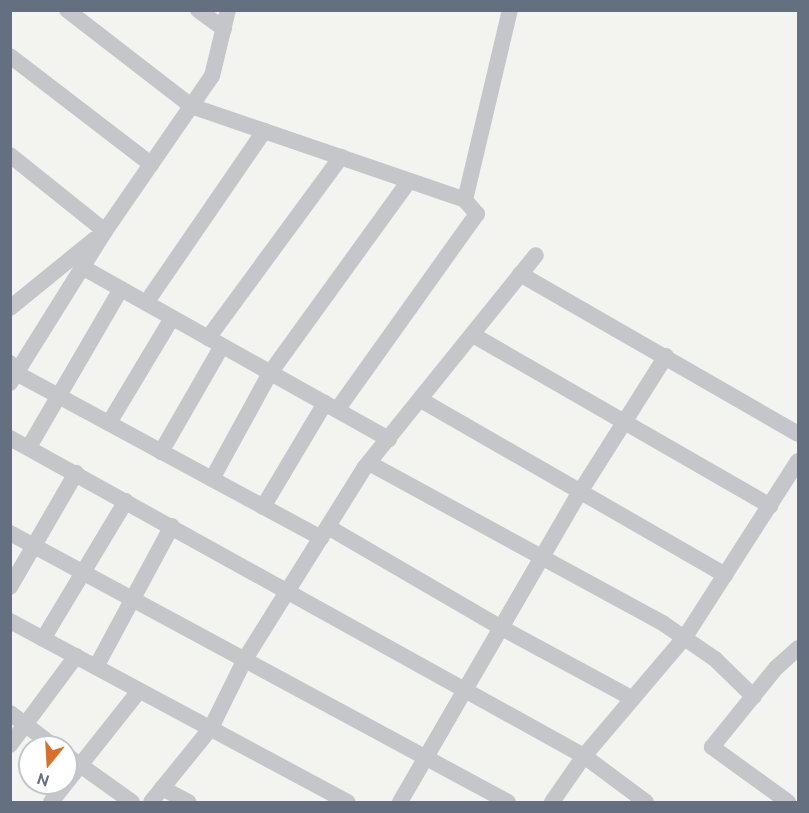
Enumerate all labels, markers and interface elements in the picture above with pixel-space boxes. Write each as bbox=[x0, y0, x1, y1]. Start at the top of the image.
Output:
north arrow bbox=[18, 735, 78, 795]
text: N bbox=[35, 770, 52, 791]

